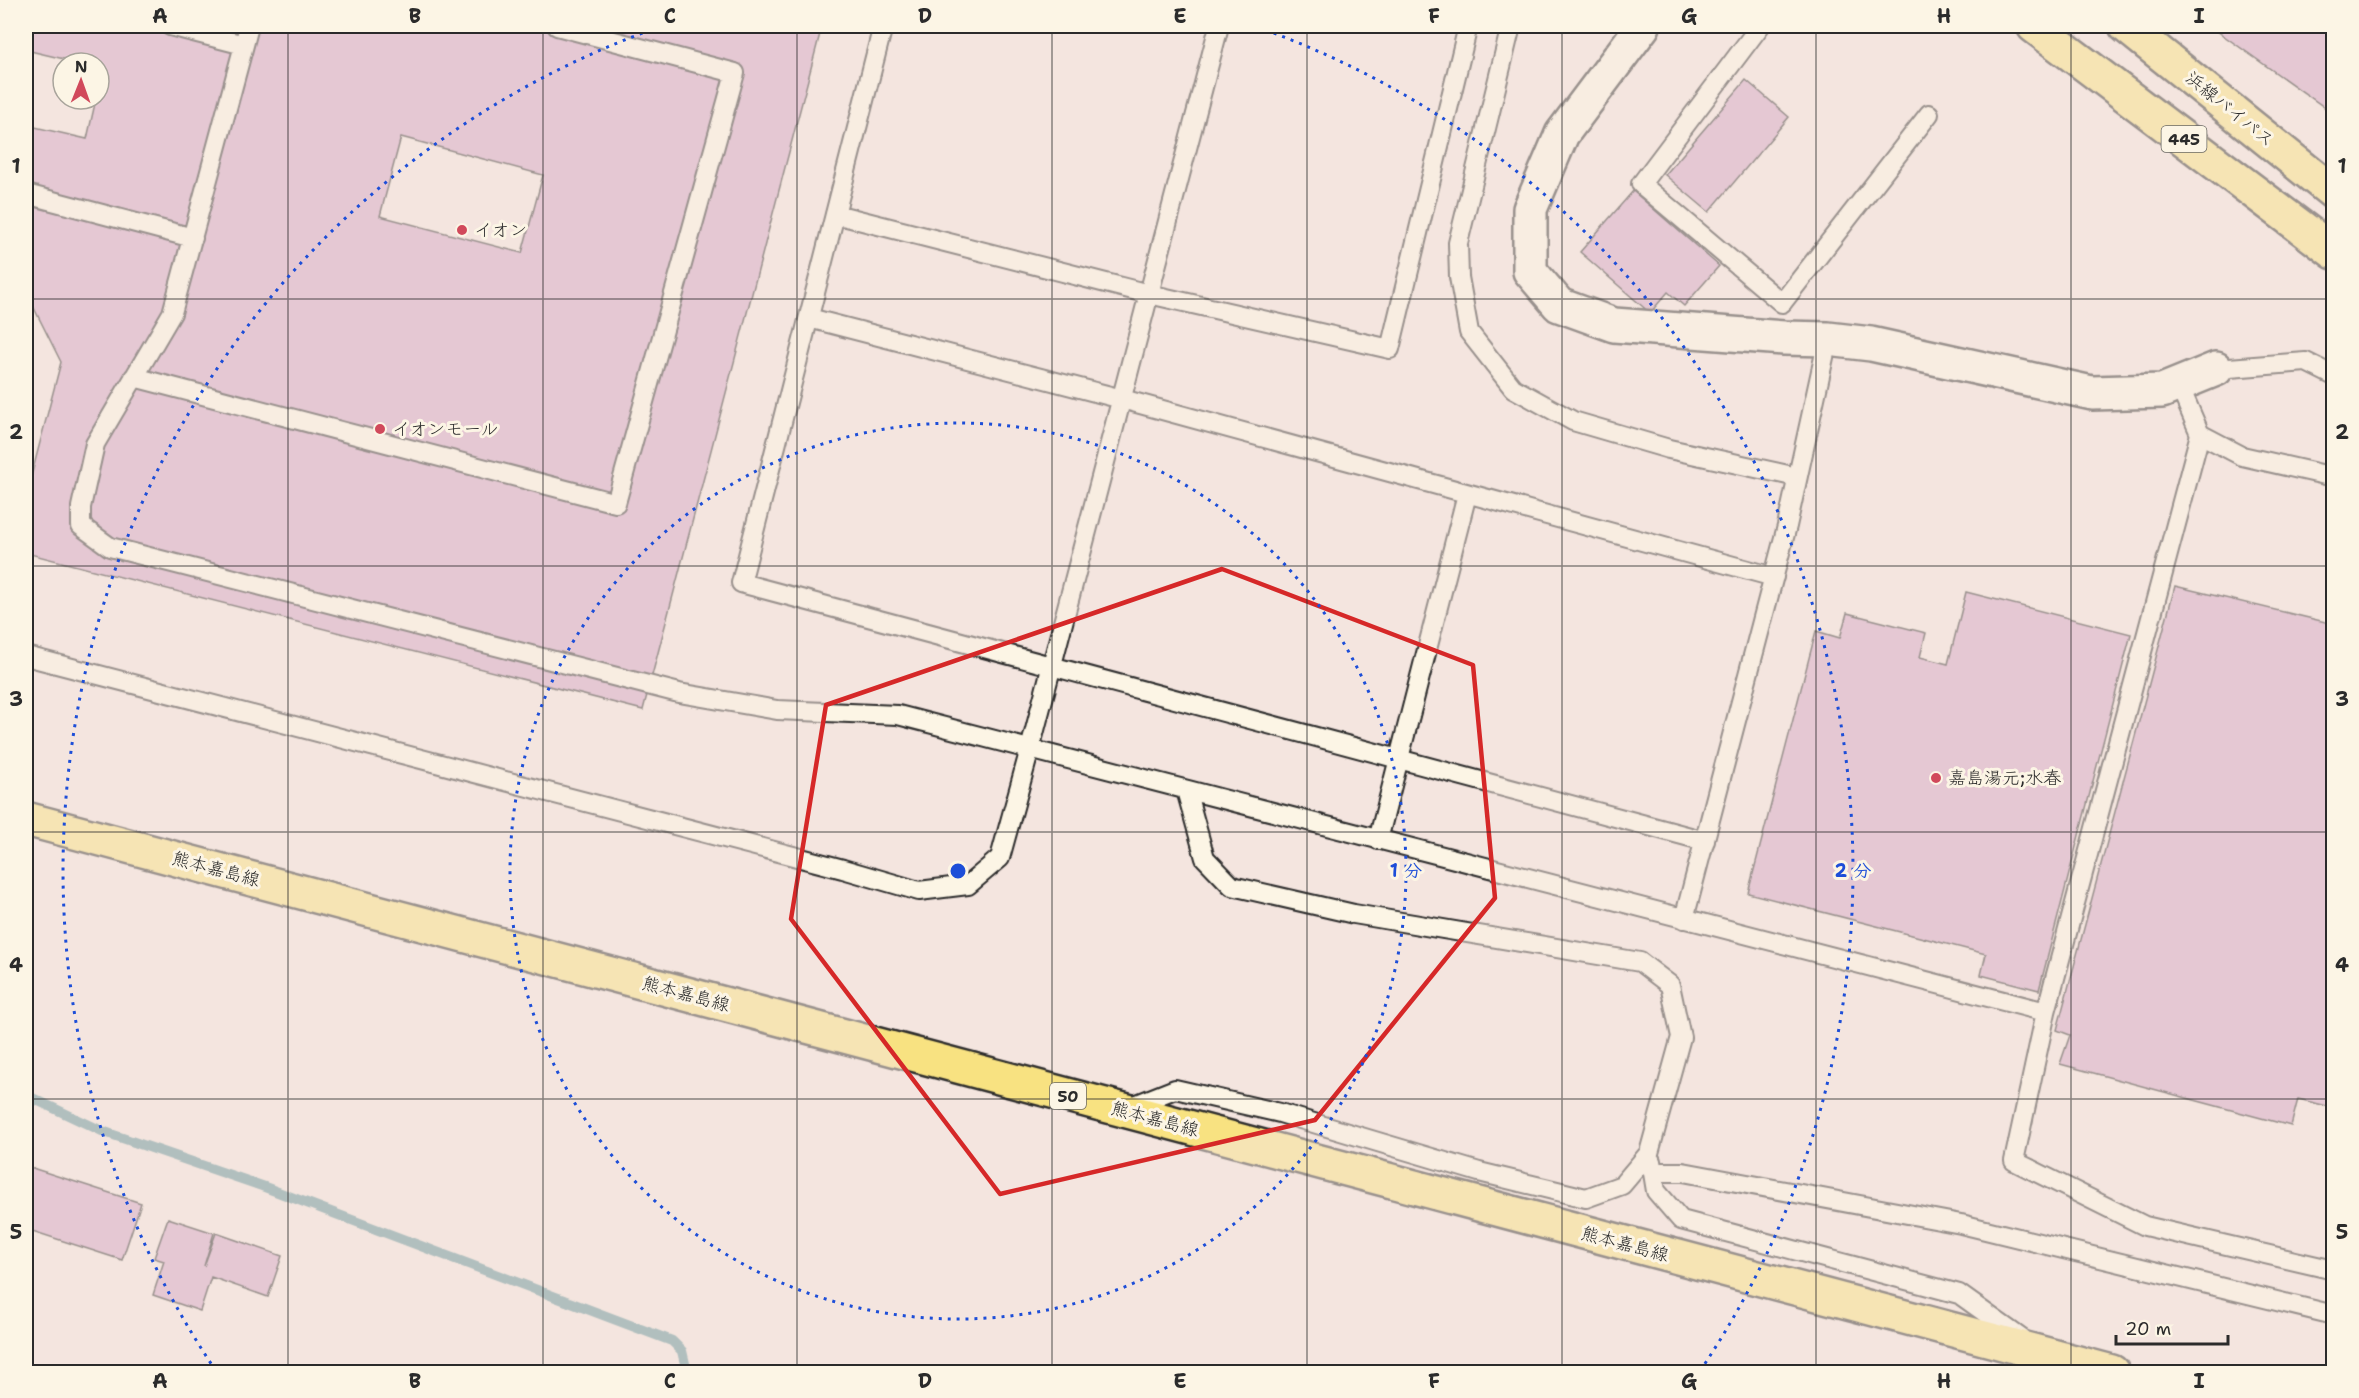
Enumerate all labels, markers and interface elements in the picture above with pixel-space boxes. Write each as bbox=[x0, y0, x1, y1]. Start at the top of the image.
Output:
text: A bbox=[152, 3, 168, 29]
text: B bbox=[409, 3, 421, 29]
text: C bbox=[664, 3, 676, 29]
text: D bbox=[918, 3, 932, 29]
text: E bbox=[1173, 3, 1187, 29]
text: F bbox=[1428, 3, 1440, 29]
text: G bbox=[1681, 3, 1697, 29]
text: H bbox=[1937, 3, 1951, 29]
text: I bbox=[2193, 3, 2205, 29]
north arrow bbox=[51, 51, 111, 111]
text: N bbox=[75, 56, 88, 77]
street label: 浜線バイパス bbox=[2181, 66, 2279, 152]
road number: 445 bbox=[2162, 126, 2206, 152]
text: 1 bbox=[11, 153, 21, 179]
text: 1 bbox=[2337, 153, 2347, 179]
place label: イオン bbox=[474, 218, 527, 242]
marker: イオン bbox=[455, 223, 469, 237]
place label: イオンモール bbox=[392, 417, 498, 441]
text: 2 bbox=[9, 419, 23, 445]
text: 2 bbox=[2335, 419, 2349, 445]
marker: イオンモール bbox=[373, 422, 387, 436]
text: 3 bbox=[9, 686, 23, 712]
text: 3 bbox=[2335, 686, 2349, 712]
place label: 嘉島湯元;水春 bbox=[1948, 766, 2061, 790]
marker: 嘉島湯元;水春 bbox=[1929, 771, 1943, 785]
street label: 熊本嘉島線 bbox=[169, 846, 263, 892]
text: 1 分 bbox=[1390, 859, 1422, 883]
text: 2 分 bbox=[1835, 859, 1871, 883]
centre of rings bbox=[948, 861, 968, 881]
text: 4 bbox=[9, 952, 23, 978]
text: 4 bbox=[2335, 952, 2349, 978]
street label: 熊本嘉島線 bbox=[639, 971, 733, 1017]
road number: 50 bbox=[1050, 1083, 1086, 1109]
street label: 熊本嘉島線 bbox=[1108, 1096, 1202, 1142]
text: 5 bbox=[10, 1219, 22, 1245]
text: 5 bbox=[2336, 1219, 2348, 1245]
street label: 熊本嘉島線 bbox=[1578, 1221, 1672, 1267]
scale bar bbox=[2116, 1308, 2228, 1346]
text: 20 m bbox=[2125, 1317, 2171, 1341]
text: A bbox=[152, 1368, 168, 1394]
text: B bbox=[409, 1368, 421, 1394]
text: C bbox=[664, 1368, 676, 1394]
text: D bbox=[918, 1368, 932, 1394]
text: E bbox=[1173, 1368, 1187, 1394]
text: F bbox=[1428, 1368, 1440, 1394]
text: G bbox=[1681, 1368, 1697, 1394]
text: H bbox=[1937, 1368, 1951, 1394]
text: I bbox=[2193, 1368, 2205, 1394]

